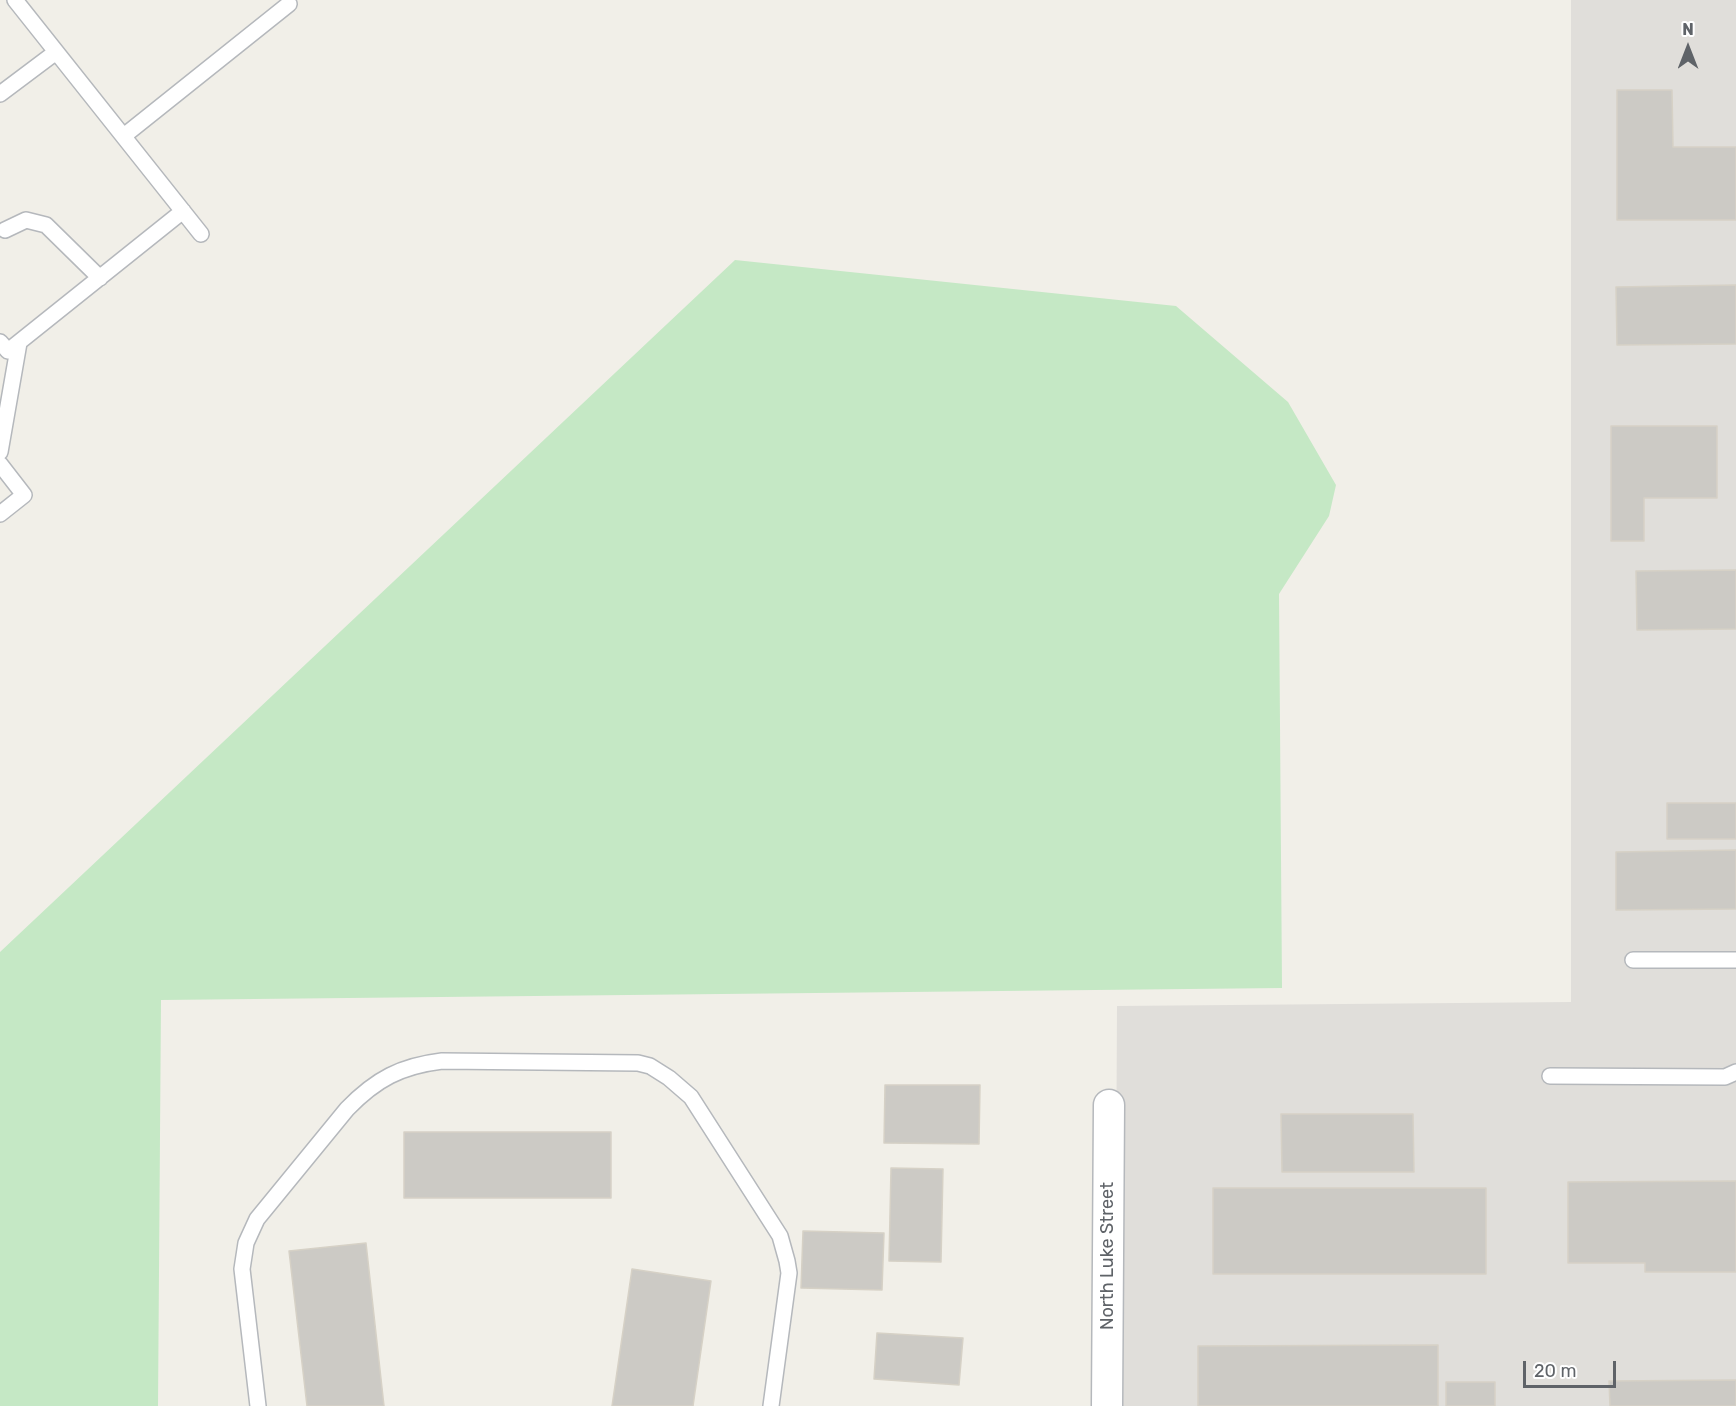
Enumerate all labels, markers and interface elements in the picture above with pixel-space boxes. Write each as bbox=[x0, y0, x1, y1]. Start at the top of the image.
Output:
north arrow bbox=[1658, 18, 1718, 78]
text: N bbox=[1682, 20, 1694, 39]
street label: North Luke Street bbox=[1097, 1182, 1119, 1330]
scale bar bbox=[1526, 1349, 1619, 1387]
text: 20 m bbox=[1534, 1360, 1576, 1382]

